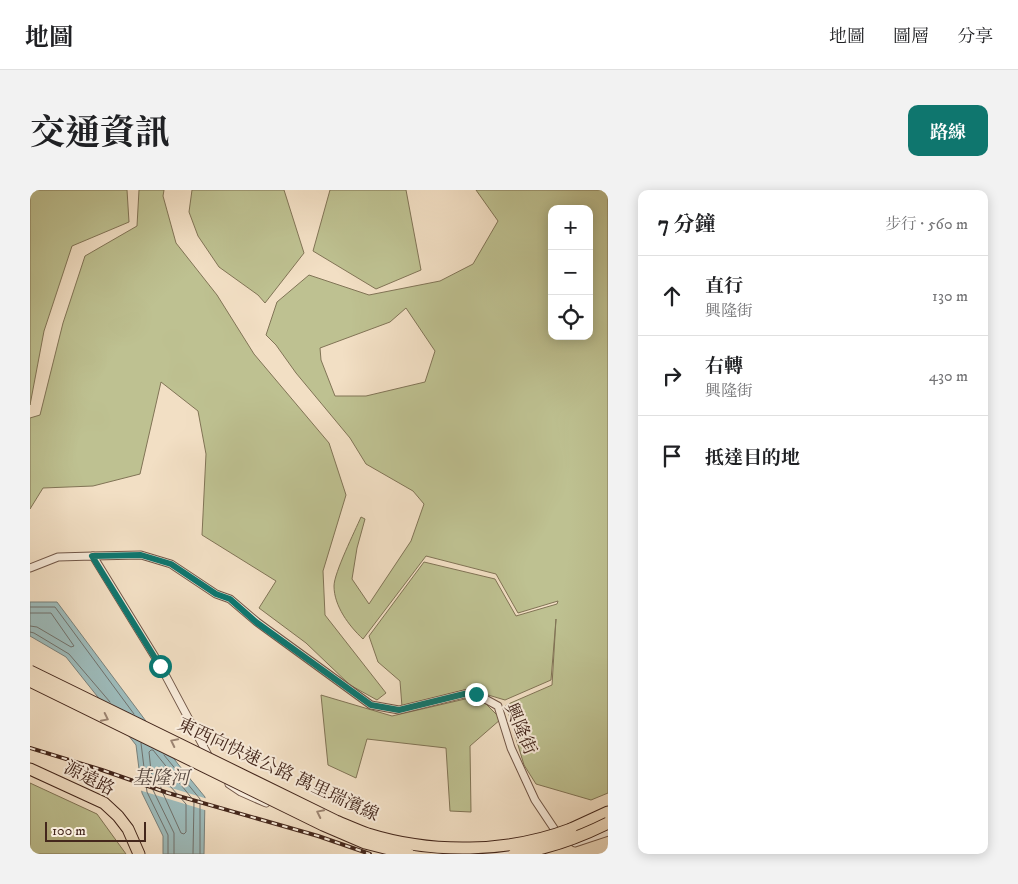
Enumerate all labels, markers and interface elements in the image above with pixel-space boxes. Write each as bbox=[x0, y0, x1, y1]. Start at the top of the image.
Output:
text: 地圖 bbox=[25, 23, 73, 53]
text: 地圖 bbox=[829, 26, 865, 48]
text: 圖層 bbox=[893, 26, 929, 48]
text: 分享 bbox=[957, 26, 993, 48]
button: 路線 bbox=[908, 105, 988, 156]
text: 交通資訊 bbox=[30, 112, 170, 156]
map controls bbox=[548, 205, 593, 340]
button: + bbox=[548, 205, 593, 250]
text: 7 分鐘 bbox=[658, 212, 716, 238]
text: 步行 · 560 m bbox=[885, 214, 968, 234]
button: − bbox=[548, 250, 593, 295]
text: 直行 bbox=[705, 275, 743, 298]
icon: ahead bbox=[658, 282, 686, 310]
text: 130 m bbox=[932, 286, 968, 306]
button: locate bbox=[548, 295, 593, 340]
text: 興隆街 bbox=[705, 301, 753, 321]
text: 右轉 bbox=[705, 355, 743, 378]
icon: right bbox=[658, 362, 686, 390]
text: 430 m bbox=[929, 366, 968, 386]
text: 興隆街 bbox=[705, 381, 753, 401]
icon: arrive bbox=[658, 442, 686, 470]
text: 抵達目的地 bbox=[705, 447, 800, 470]
route start bbox=[149, 655, 172, 678]
route end bbox=[465, 683, 488, 706]
street label: 興隆街 bbox=[499, 700, 541, 758]
one-way arrow bbox=[100, 712, 109, 722]
street label: 東西向快速公路 萬里瑞濱線 bbox=[174, 714, 382, 826]
one-way arrow bbox=[171, 738, 180, 748]
street label: 源遠路 bbox=[60, 757, 118, 801]
water label: 基隆河 bbox=[132, 767, 192, 790]
one-way arrow bbox=[317, 809, 326, 819]
scale bar bbox=[45, 819, 146, 842]
text: 100 m bbox=[52, 822, 86, 840]

